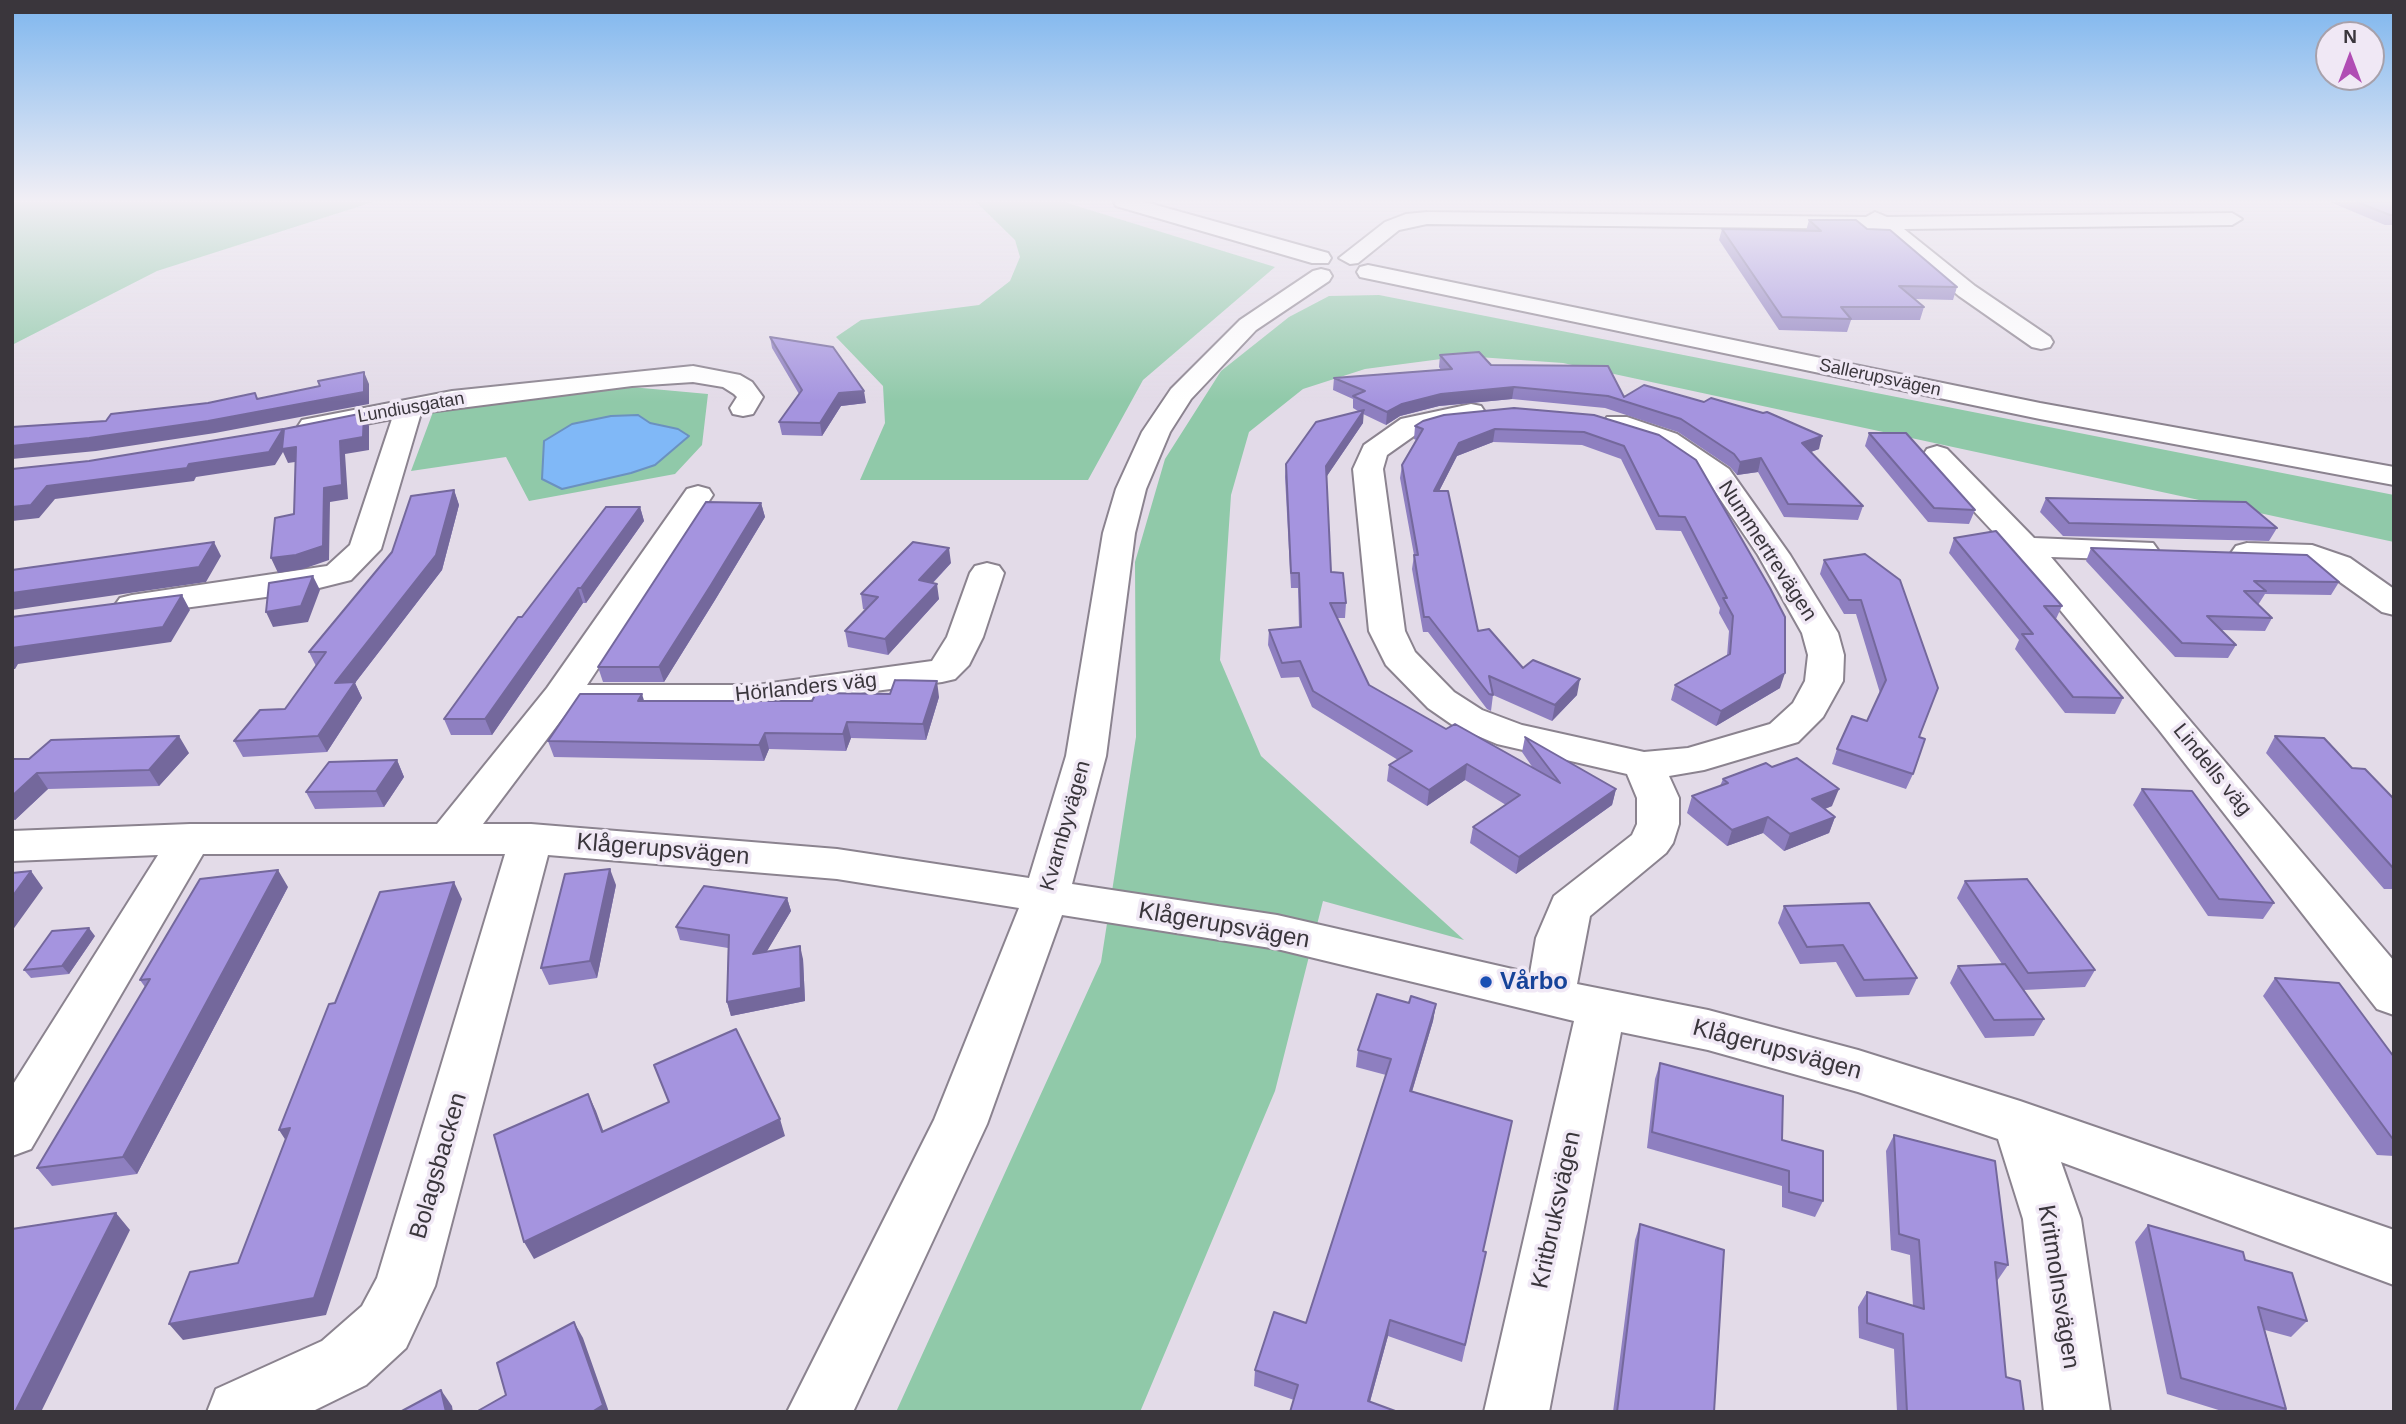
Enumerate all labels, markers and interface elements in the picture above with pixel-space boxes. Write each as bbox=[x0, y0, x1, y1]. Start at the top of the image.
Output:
north arrow bbox=[2315, 21, 2385, 91]
text: N bbox=[2343, 26, 2357, 47]
street label: Sallerupsvägen bbox=[1817, 355, 1943, 401]
street label: Lundiusgatan bbox=[356, 388, 466, 428]
street label: Nummertrevägen bbox=[1712, 476, 1822, 626]
street label: Hörlanders väg bbox=[734, 668, 878, 708]
street label: Lindells väg bbox=[2167, 719, 2257, 821]
street label: Kvarnbyvägen bbox=[1035, 758, 1097, 894]
street label: Klågerupsvägen bbox=[575, 828, 751, 872]
street label: Klågerupsvägen bbox=[1136, 897, 1312, 955]
place label: Vårbo bbox=[1500, 968, 1568, 996]
marker: Vårbo bbox=[1478, 974, 1494, 990]
street label: Klågerupsvägen bbox=[1689, 1014, 1865, 1086]
street label: Bolagsbacken bbox=[404, 1090, 474, 1242]
street label: Kritbruksvägen bbox=[1526, 1129, 1588, 1291]
street label: Kritmolnsvägen bbox=[2031, 1203, 2085, 1371]

